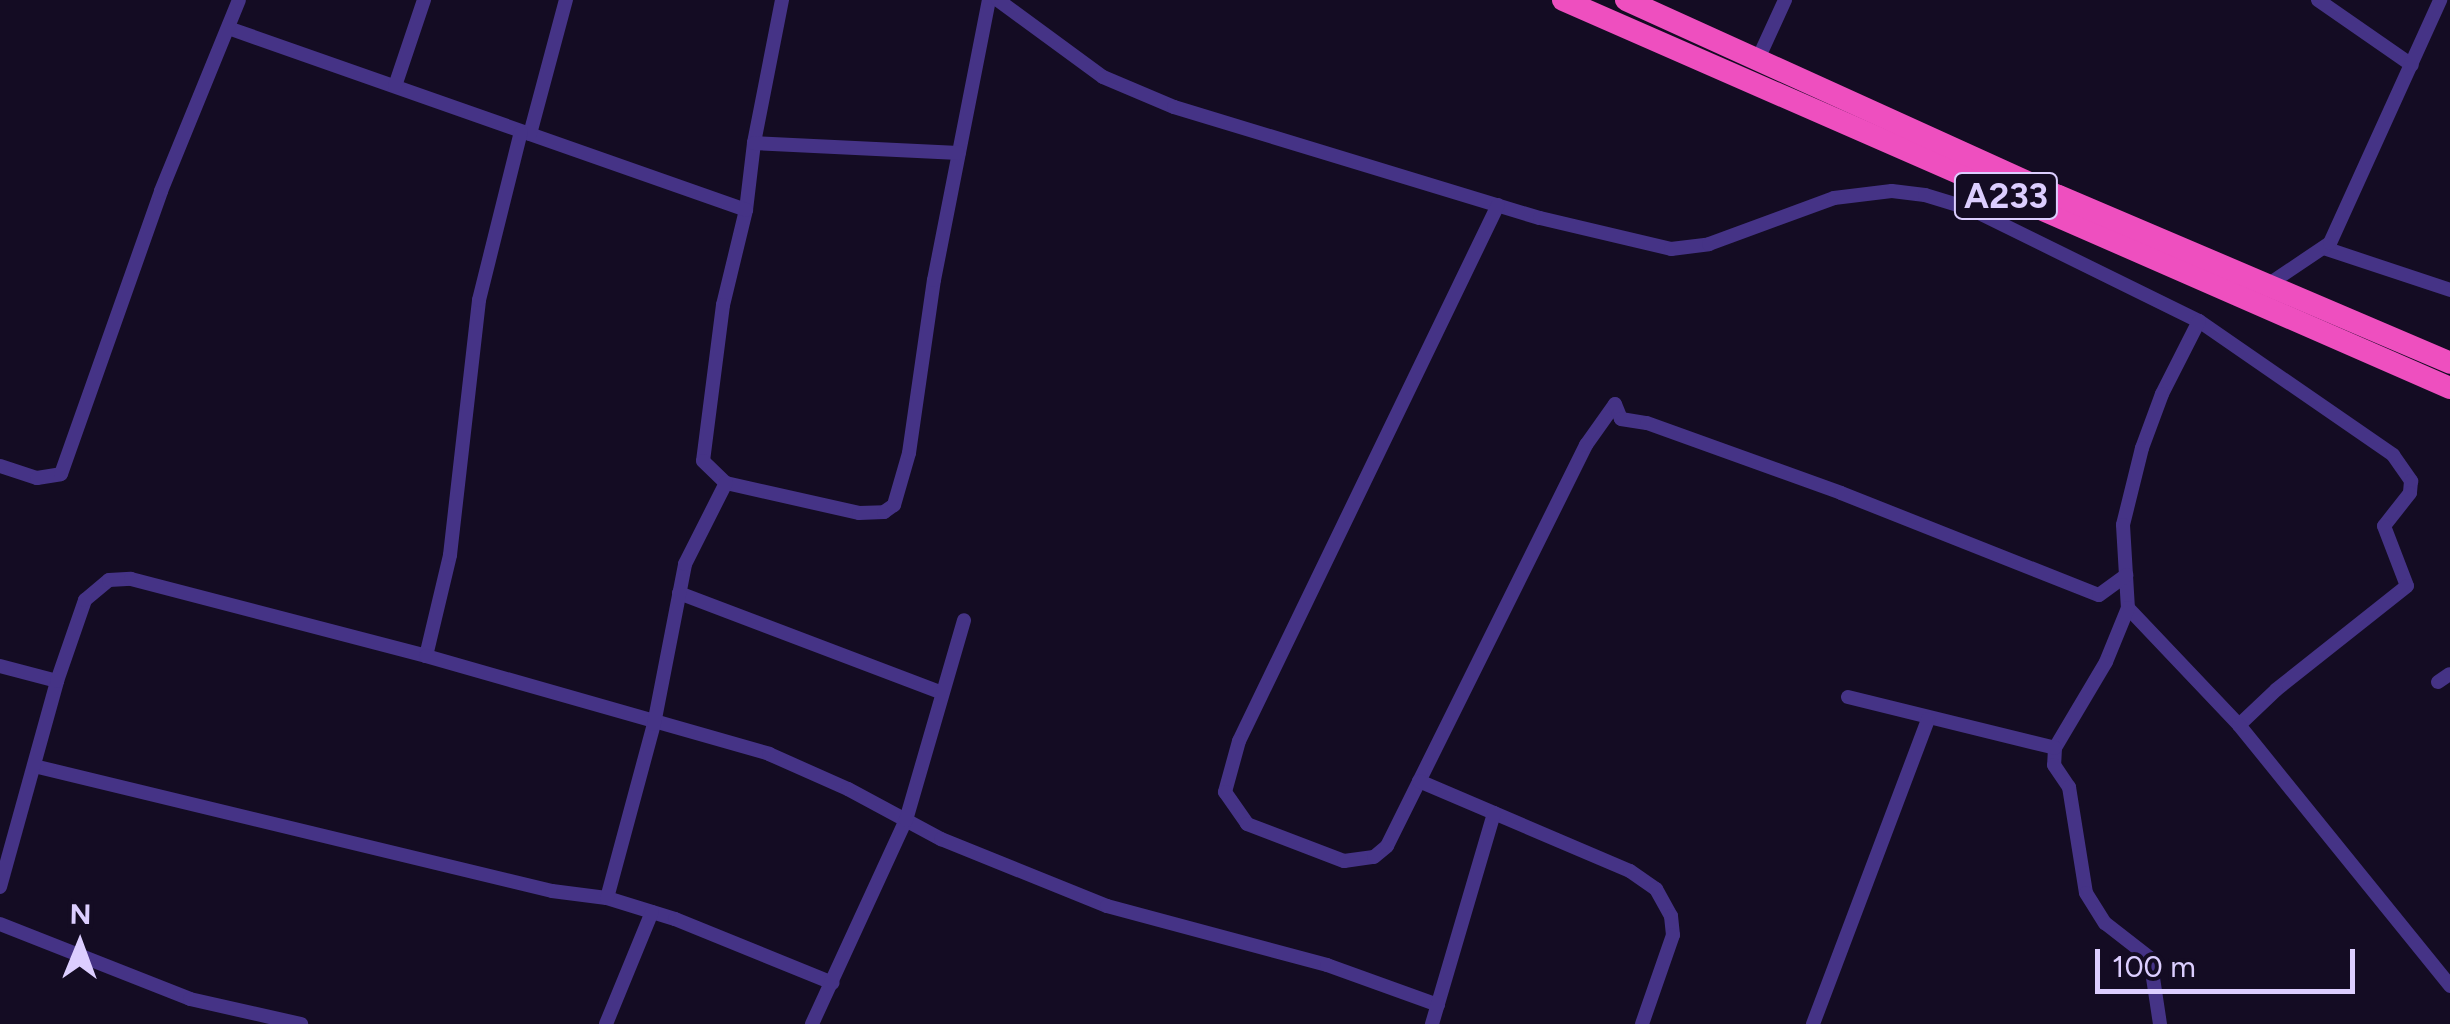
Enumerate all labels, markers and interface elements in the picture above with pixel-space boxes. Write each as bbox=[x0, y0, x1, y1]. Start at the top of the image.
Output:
road number: A233 bbox=[1954, 166, 2058, 226]
north arrow bbox=[30, 894, 130, 994]
text: N bbox=[69, 897, 92, 931]
scale bar bbox=[2100, 929, 2360, 991]
text: 100 m bbox=[2112, 948, 2196, 985]

